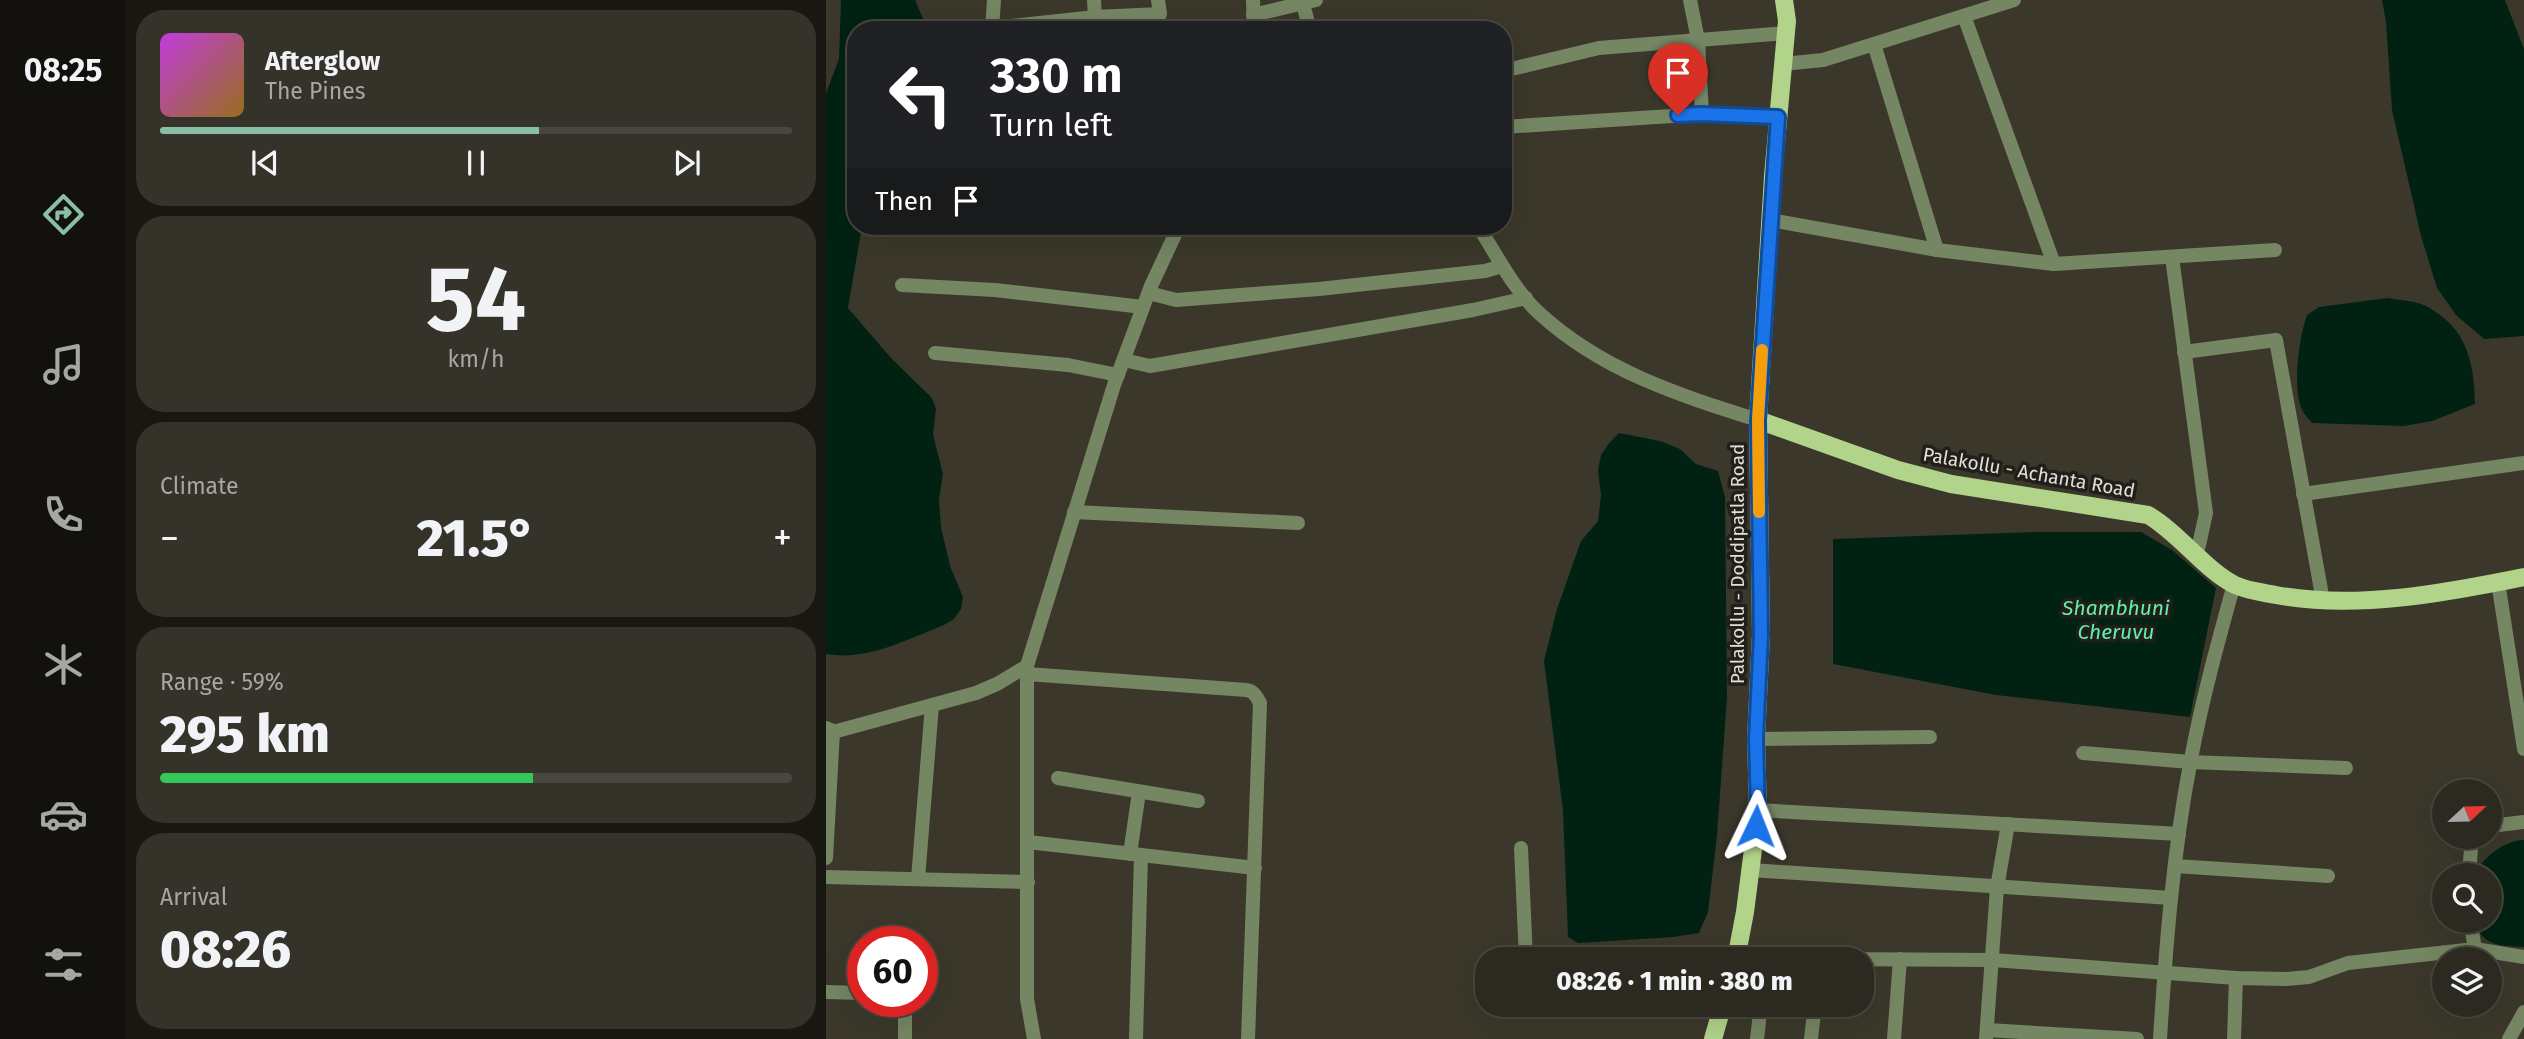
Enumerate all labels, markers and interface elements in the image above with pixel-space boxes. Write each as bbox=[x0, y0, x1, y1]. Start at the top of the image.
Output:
pin bbox=[1648, 43, 1708, 115]
text: Afterglow bbox=[265, 46, 380, 77]
text: 330 m bbox=[990, 46, 1123, 105]
icon: left bbox=[875, 49, 966, 140]
text: 08:25 bbox=[24, 51, 102, 89]
icon: arrive bbox=[1659, 54, 1697, 92]
text: The Pines bbox=[265, 77, 366, 105]
text: Turn left bbox=[990, 106, 1112, 144]
icon: previous bbox=[246, 144, 284, 182]
icon: pause bbox=[457, 144, 495, 182]
icon: next bbox=[668, 144, 706, 182]
icon: arrive bbox=[947, 182, 985, 220]
text: Then bbox=[875, 186, 933, 217]
icon: directions bbox=[39, 190, 88, 239]
text: 54 bbox=[426, 245, 526, 354]
icon: music bbox=[39, 340, 88, 389]
text: km/h bbox=[448, 345, 504, 373]
street label: Palakollu - Achanta Road bbox=[1921, 442, 2137, 502]
street label: Palakollu - Doddipatla Road bbox=[1726, 444, 1749, 684]
text: Climate bbox=[160, 472, 239, 500]
icon: phone bbox=[39, 490, 88, 539]
text: 21.5° bbox=[417, 507, 535, 570]
text: − bbox=[160, 515, 179, 561]
text: + bbox=[773, 515, 792, 561]
water label: Shambhuni Cheruvu bbox=[2061, 595, 2170, 645]
icon: climate bbox=[39, 640, 88, 689]
text: Range · 59% bbox=[160, 668, 284, 696]
text: 295 km bbox=[160, 703, 330, 766]
north arrow bbox=[2432, 779, 2502, 849]
map controls bbox=[2432, 779, 2502, 1017]
position arrow bbox=[1719, 789, 1793, 863]
icon: car bbox=[39, 790, 88, 839]
button: search bbox=[2432, 863, 2502, 933]
text: Arrival bbox=[160, 883, 227, 911]
text: 08:26 bbox=[160, 918, 291, 981]
speed limit sign: 60 bbox=[847, 926, 938, 1017]
icon: filters bbox=[39, 940, 88, 989]
button: layers bbox=[2432, 947, 2502, 1017]
text: 08:26 · 1 min · 380 m bbox=[1556, 966, 1793, 997]

